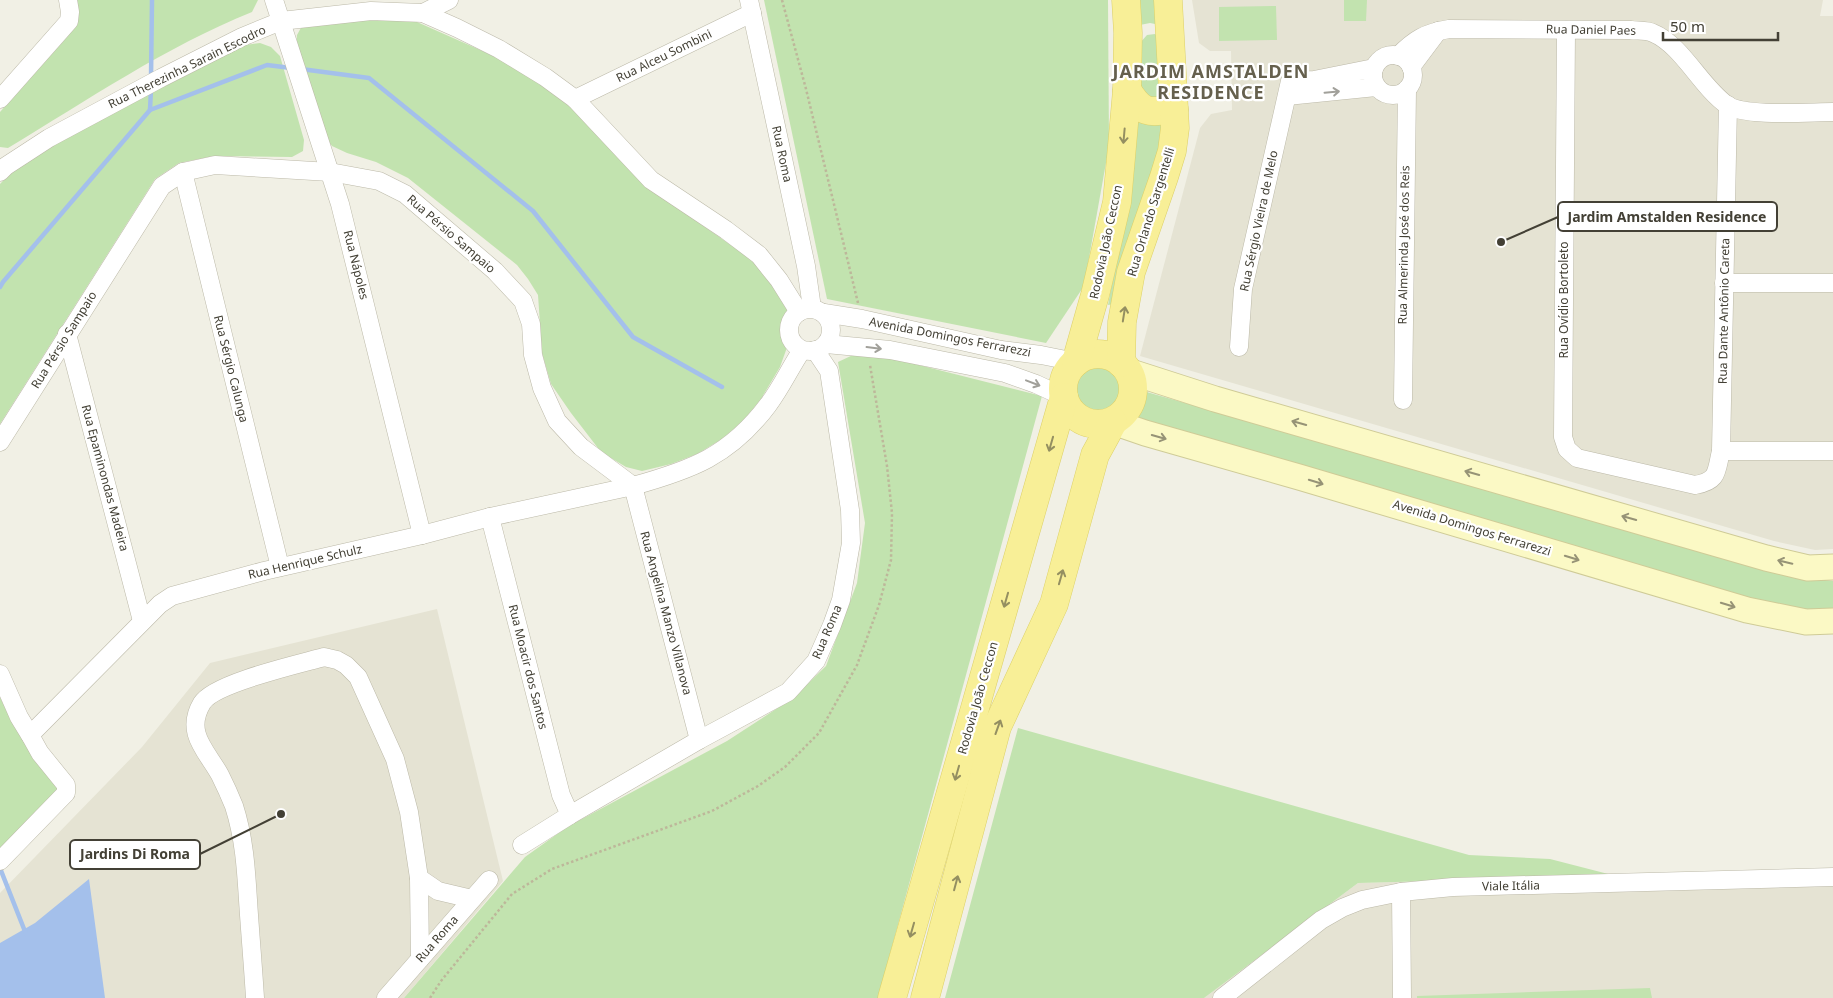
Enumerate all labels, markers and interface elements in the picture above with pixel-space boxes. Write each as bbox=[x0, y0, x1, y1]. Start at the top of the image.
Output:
scale bar bbox=[1663, 10, 1778, 42]
text: 50 m bbox=[1670, 16, 1705, 36]
street label: Rua Daniel Paes bbox=[1546, 20, 1637, 39]
street label: Rua Therezinha Sarain Escodro bbox=[105, 21, 269, 112]
street label: Rua Alceu Sombini bbox=[613, 25, 715, 86]
district label: JARDIM AMSTALDEN RESIDENCE bbox=[1111, 59, 1309, 104]
one-way arrow bbox=[1324, 88, 1340, 97]
street label: Rua Roma bbox=[768, 124, 797, 184]
one-way arrow bbox=[1119, 128, 1129, 144]
street label: Rua Orlando Sargentelli bbox=[1123, 145, 1178, 279]
street label: Rua Sérgio Vieira de Melo bbox=[1235, 149, 1282, 293]
street label: Rua Almerinda José dos Reis bbox=[1394, 165, 1413, 325]
street label: Rodovia João Ceccon bbox=[1085, 183, 1126, 301]
street label: Rua Pérsio Sampaio bbox=[404, 190, 499, 277]
callout: Jardim Amstalden Residence bbox=[1558, 202, 1777, 231]
text: Jardim Amstalden Residence bbox=[1566, 207, 1766, 226]
street label: Rua Nápoles bbox=[340, 228, 373, 302]
street label: Rua Dante Antônio Careta bbox=[1714, 238, 1733, 384]
street label: Rua Ovídio Bortoleto bbox=[1555, 241, 1572, 359]
street label: Rua Pérsio Sampaio bbox=[27, 288, 100, 392]
one-way arrow bbox=[1119, 307, 1129, 323]
street label: Avenida Domingos Ferrarezzi bbox=[868, 312, 1033, 361]
street label: Rua Sérgio Calunga bbox=[210, 313, 253, 424]
one-way arrow bbox=[866, 343, 882, 353]
one-way arrow bbox=[1024, 379, 1040, 388]
street label: Rua Epaminondas Madeira bbox=[78, 403, 133, 553]
one-way arrow bbox=[1292, 418, 1308, 428]
one-way arrow bbox=[1151, 433, 1167, 443]
one-way arrow bbox=[1045, 436, 1055, 452]
one-way arrow bbox=[1465, 468, 1481, 478]
one-way arrow bbox=[1307, 477, 1323, 487]
street label: Avenida Domingos Ferrarezzi bbox=[1391, 495, 1553, 560]
one-way arrow bbox=[1621, 513, 1637, 522]
street label: Rua Angelina Manzo Villanova bbox=[636, 529, 697, 697]
street label: Rua Henrique Schulz bbox=[246, 540, 364, 583]
one-way arrow bbox=[1564, 554, 1580, 564]
one-way arrow bbox=[1777, 557, 1793, 566]
one-way arrow bbox=[1057, 570, 1067, 586]
one-way arrow bbox=[1001, 592, 1011, 608]
one-way arrow bbox=[1719, 600, 1735, 610]
street label: Rua Roma bbox=[807, 602, 846, 662]
street label: Rua Moacir dos Santos bbox=[505, 603, 552, 731]
street label: Rodovia João Ceccon bbox=[953, 640, 1002, 756]
one-way arrow bbox=[994, 719, 1003, 735]
one-way arrow bbox=[951, 765, 961, 781]
callout: Jardins Di Roma bbox=[70, 840, 200, 869]
text: Jardins Di Roma bbox=[78, 844, 190, 863]
one-way arrow bbox=[951, 876, 961, 892]
street label: Viale Itália bbox=[1482, 876, 1540, 895]
street label: Rua Roma bbox=[411, 911, 462, 966]
one-way arrow bbox=[907, 921, 916, 937]

